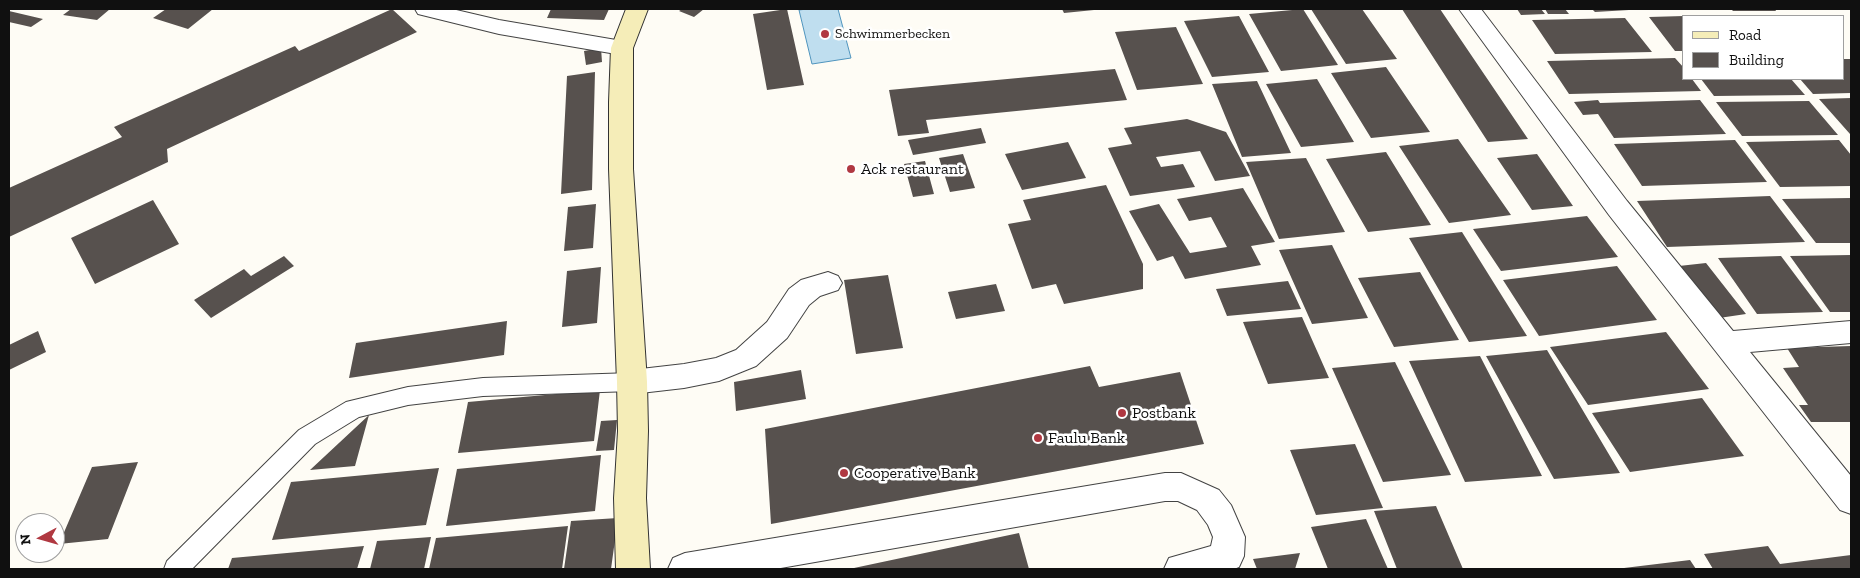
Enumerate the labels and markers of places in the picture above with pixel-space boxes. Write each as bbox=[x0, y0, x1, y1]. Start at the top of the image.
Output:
place label: Schwimmerbecken bbox=[835, 26, 950, 42]
marker: Schwimmerbecken bbox=[819, 28, 831, 40]
place label: Ack restaurant bbox=[861, 159, 964, 179]
marker: Ack restaurant bbox=[845, 163, 857, 175]
place label: Postbank bbox=[1132, 403, 1196, 423]
marker: Postbank bbox=[1116, 407, 1128, 419]
place label: Faulu Bank bbox=[1048, 428, 1125, 448]
marker: Faulu Bank bbox=[1032, 432, 1044, 444]
place label: Cooperative Bank bbox=[854, 463, 976, 483]
marker: Cooperative Bank bbox=[838, 467, 850, 479]

